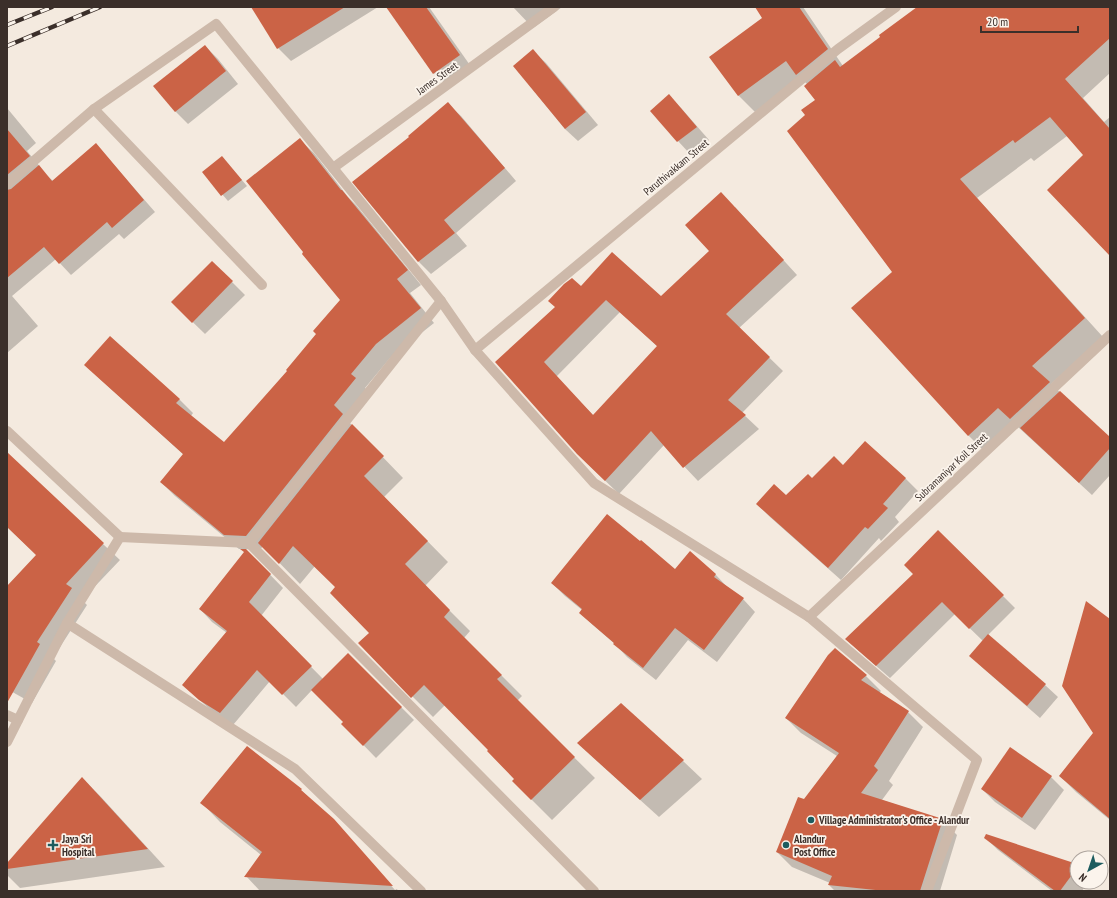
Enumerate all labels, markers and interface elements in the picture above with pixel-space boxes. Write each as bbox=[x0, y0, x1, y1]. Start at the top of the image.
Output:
scale bar bbox=[981, 8, 1078, 34]
text: 20 m bbox=[987, 14, 1008, 29]
street label: James Street bbox=[413, 58, 460, 98]
street label: Paruthivakkam Street bbox=[640, 136, 712, 198]
street label: Subramaniyar Koil Street bbox=[912, 430, 990, 504]
place label: Village Administrator's Office - Alandur bbox=[818, 813, 970, 827]
marker: Village Administrator's Office - Alandur bbox=[806, 815, 816, 825]
place label: Jaya Sri Hospital bbox=[61, 832, 95, 859]
place label: Alandur Post Office bbox=[793, 832, 836, 859]
marker: Jaya Sri Hospital bbox=[47, 839, 59, 851]
marker: Alandur Post Office bbox=[781, 840, 791, 850]
north arrow bbox=[1069, 850, 1109, 890]
text: N bbox=[1076, 870, 1089, 885]

